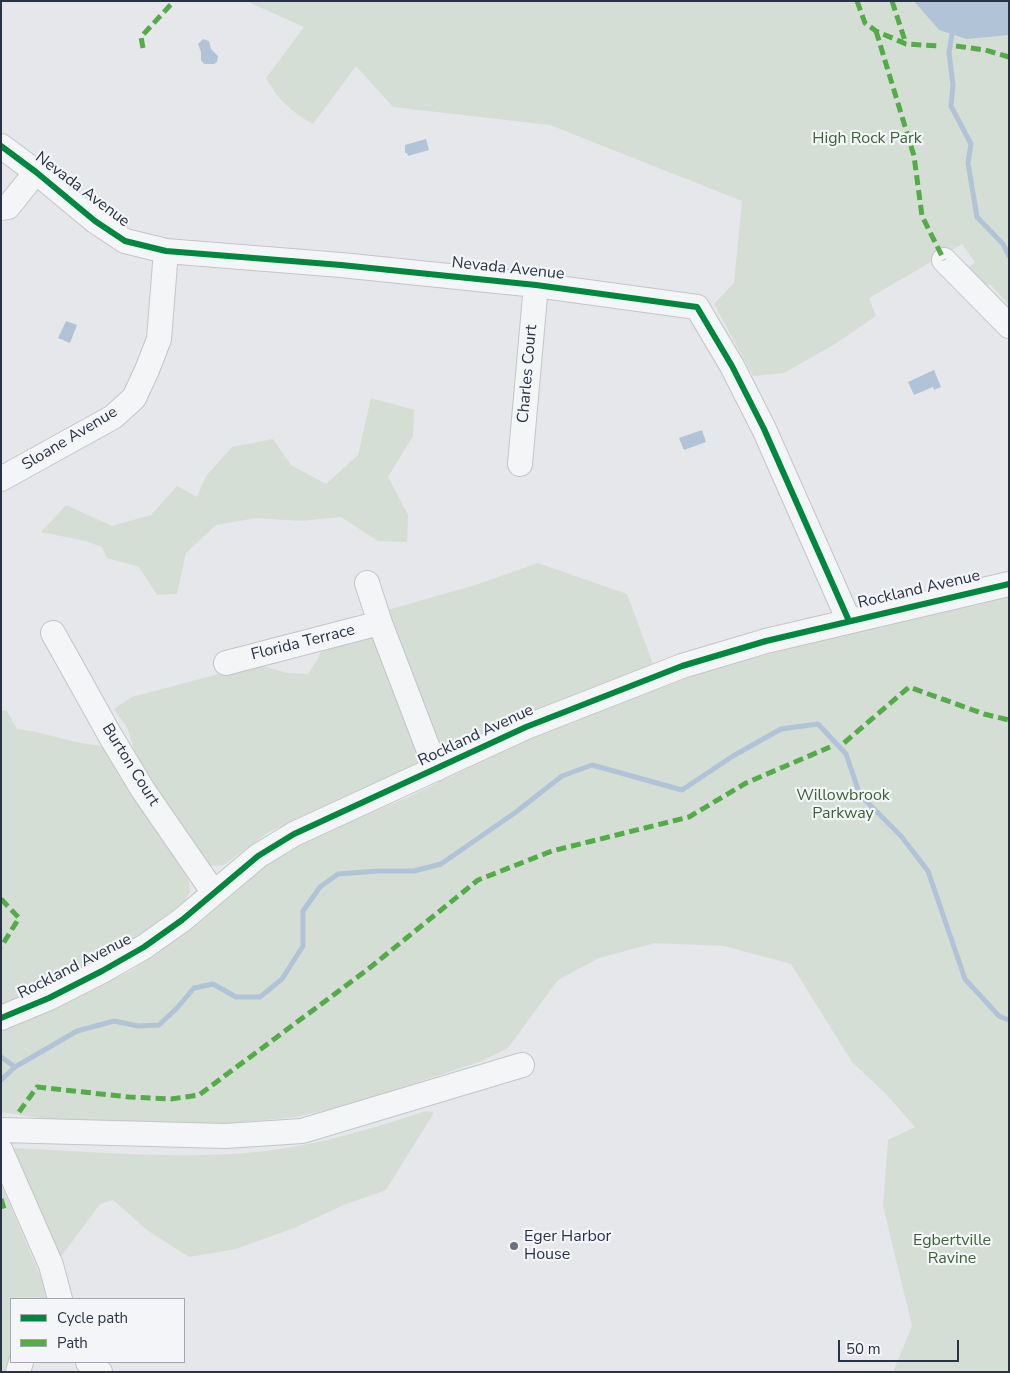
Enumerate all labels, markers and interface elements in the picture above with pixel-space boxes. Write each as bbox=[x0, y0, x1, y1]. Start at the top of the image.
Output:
park label: High Rock Park bbox=[812, 129, 922, 149]
street label: Nevada Avenue bbox=[31, 148, 133, 232]
street label: Nevada Avenue bbox=[451, 254, 565, 284]
street label: Charles Court bbox=[514, 324, 542, 424]
street label: Sloane Avenue bbox=[19, 403, 121, 475]
street label: Rockland Avenue bbox=[856, 567, 982, 613]
street label: Florida Terrace bbox=[249, 621, 357, 665]
street label: Rockland Avenue bbox=[415, 701, 537, 771]
street label: Burton Court bbox=[97, 720, 163, 810]
park label: Willowbrook Parkway bbox=[796, 786, 890, 824]
street label: Rockland Avenue bbox=[15, 930, 135, 1004]
place label: Eger Harbor House bbox=[524, 1227, 611, 1265]
park label: Egbertville Ravine bbox=[913, 1231, 991, 1269]
marker: Eger Harbor House bbox=[508, 1240, 520, 1252]
legend bbox=[10, 1298, 185, 1363]
text: Cycle path bbox=[57, 1308, 128, 1328]
scale bar bbox=[840, 1330, 961, 1362]
text: Path bbox=[57, 1333, 88, 1353]
text: 50 m bbox=[846, 1339, 881, 1359]

